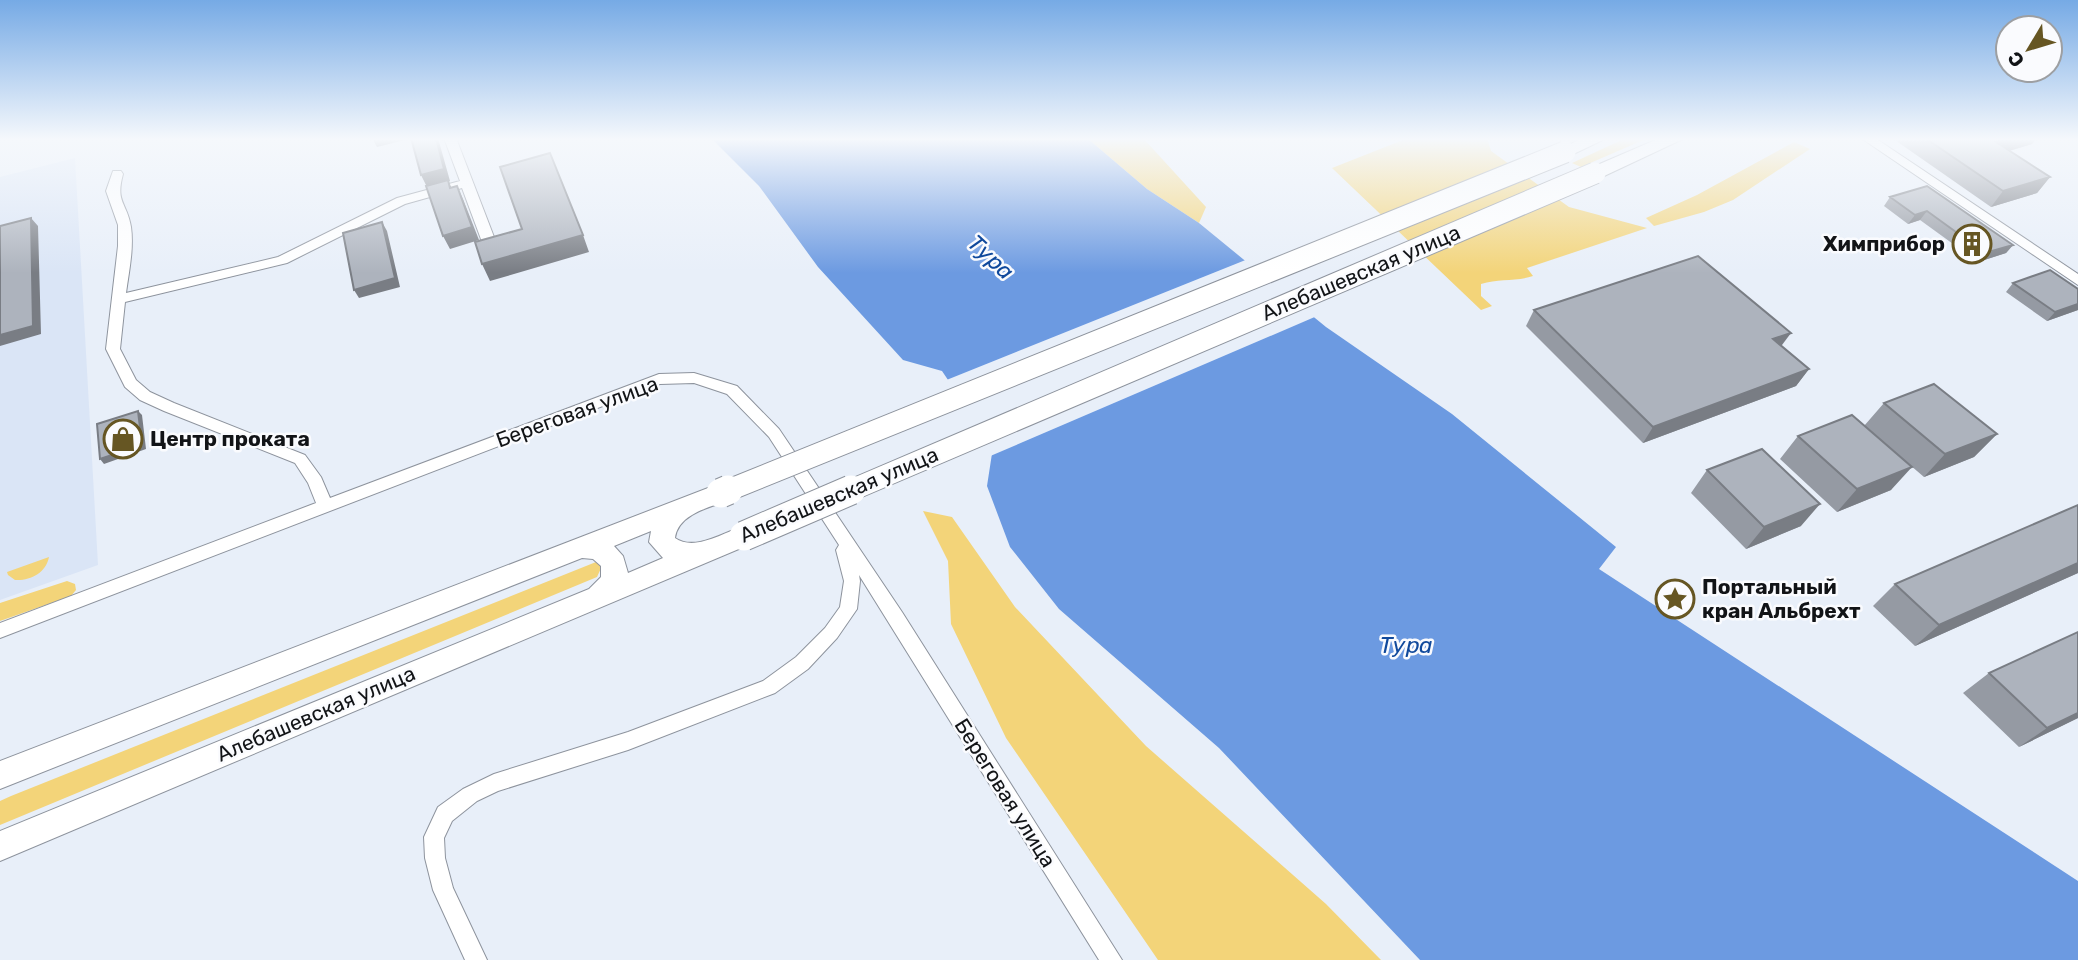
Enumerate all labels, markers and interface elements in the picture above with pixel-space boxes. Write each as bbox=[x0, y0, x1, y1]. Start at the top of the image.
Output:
north arrow bbox=[1994, 14, 2064, 84]
text: С bbox=[2003, 47, 2029, 71]
street label: Алебашевская улица bbox=[1258, 219, 1464, 326]
building icon: Химприбор bbox=[1951, 223, 1993, 265]
water label: Тура bbox=[962, 229, 1020, 285]
place label: Химприбор bbox=[1823, 231, 1945, 256]
street label: Береговая улица bbox=[492, 371, 661, 452]
shop icon: Центр проката bbox=[102, 418, 144, 460]
place label: Центр проката bbox=[150, 426, 310, 451]
street label: Алебашевская улица bbox=[736, 441, 942, 548]
place label: Портальный кран Альбрехт bbox=[1702, 574, 1861, 623]
place icon: Портальный кран Альбрехт bbox=[1654, 578, 1696, 620]
water label: Тура bbox=[1379, 631, 1433, 659]
street label: Алебашевская улица bbox=[213, 660, 419, 767]
street label: Береговая улица bbox=[950, 714, 1061, 872]

